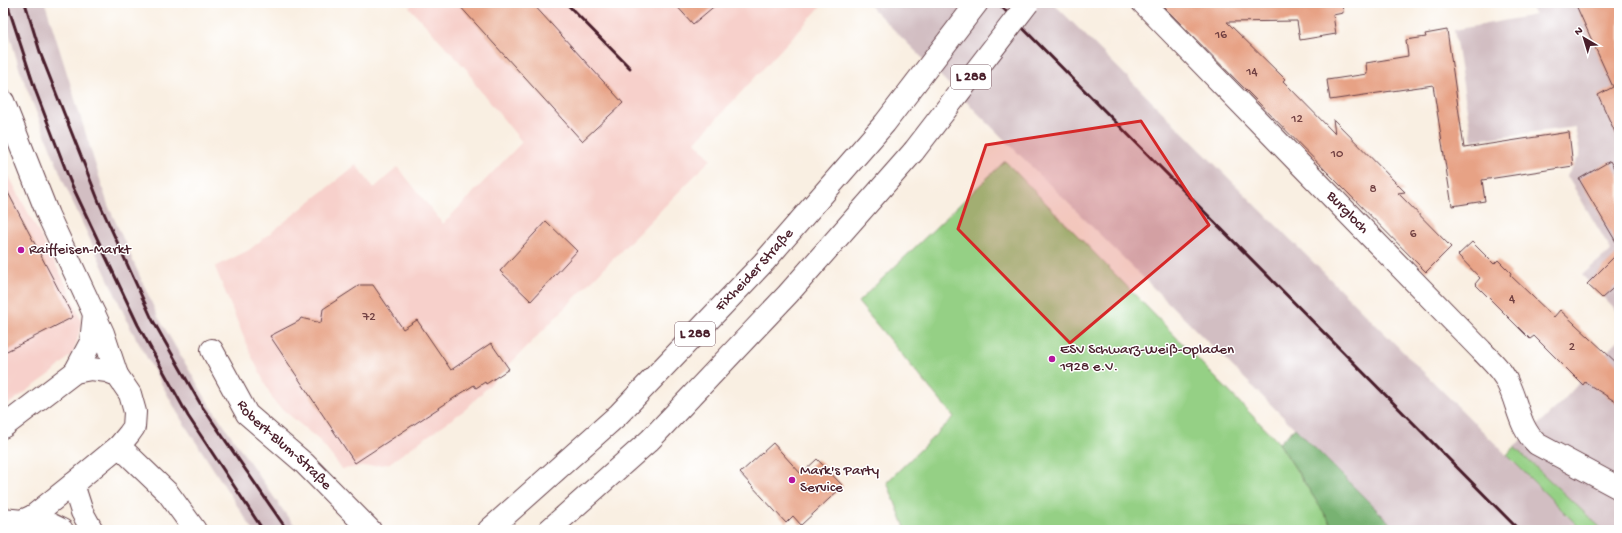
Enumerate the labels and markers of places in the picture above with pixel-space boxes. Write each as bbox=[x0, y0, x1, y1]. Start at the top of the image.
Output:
place label: Raiffeisen-Markt bbox=[29, 241, 132, 259]
marker: Raiffeisen-Markt bbox=[16, 245, 26, 255]
place label: ESV Schwarz-Weiß-Opladen 1928 e.V. bbox=[1059, 341, 1234, 376]
marker: ESV Schwarz-Weiß-Opladen 1928 e.V. bbox=[1047, 354, 1057, 364]
place label: Mark's Party Service bbox=[800, 462, 880, 497]
marker: Mark's Party Service bbox=[787, 475, 797, 485]

